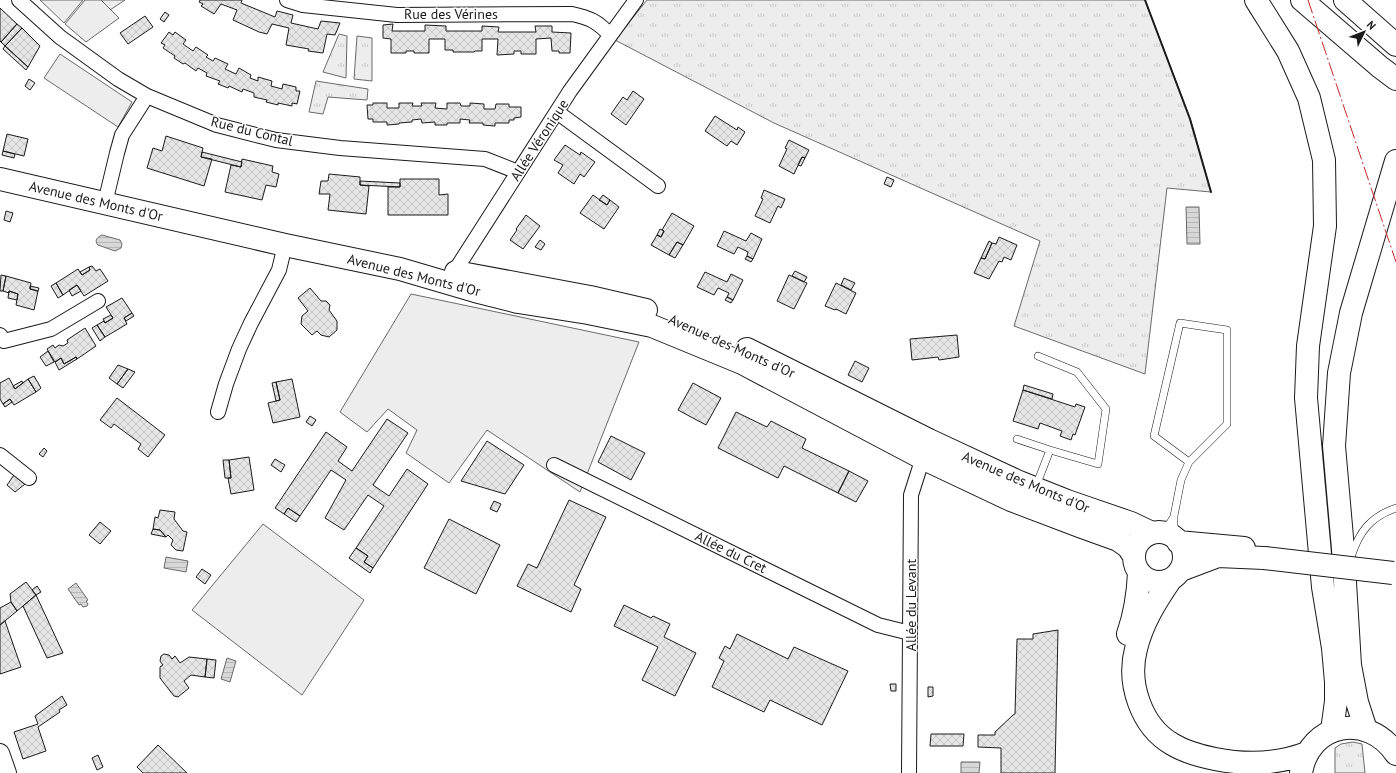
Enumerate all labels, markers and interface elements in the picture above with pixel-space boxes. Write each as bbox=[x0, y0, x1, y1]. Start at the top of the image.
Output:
street label: Rue des Vérines bbox=[404, 5, 498, 23]
north arrow bbox=[1344, 12, 1384, 52]
text: N bbox=[1364, 18, 1379, 33]
street label: Allée Véronique bbox=[506, 96, 572, 184]
street label: Rue du Contal bbox=[209, 112, 295, 150]
street label: Avenue des Monts d'Or bbox=[27, 177, 165, 225]
street label: Avenue des Monts d'Or bbox=[345, 250, 483, 300]
street label: Avenue des Monts d'Or bbox=[666, 310, 798, 382]
street label: Avenue des Monts d'Or bbox=[960, 447, 1093, 517]
street label: Allée du Cret bbox=[692, 527, 770, 577]
street label: Allée du Levant bbox=[902, 559, 920, 651]

